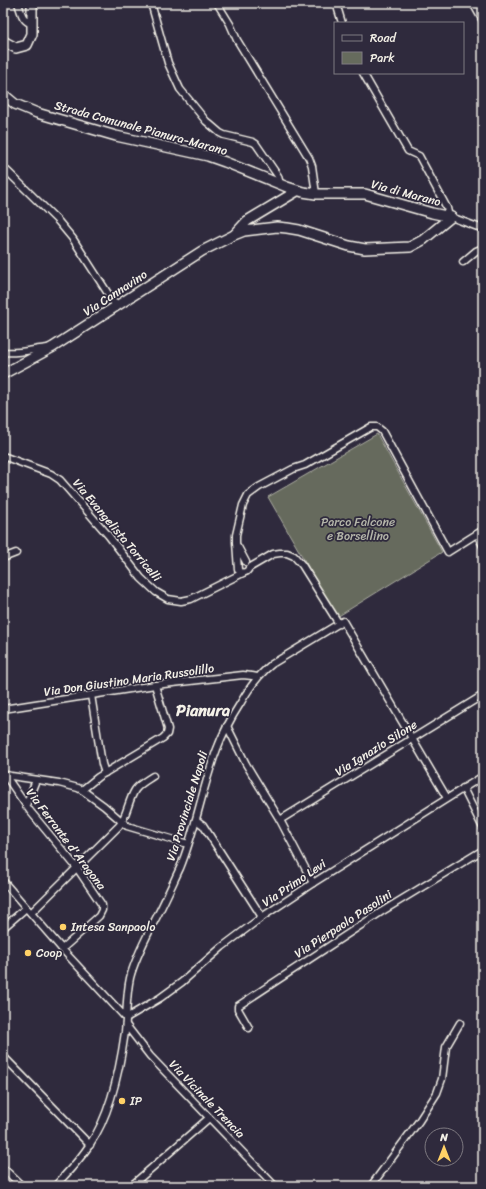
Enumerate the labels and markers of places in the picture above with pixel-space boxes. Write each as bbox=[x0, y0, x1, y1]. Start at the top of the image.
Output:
place label: Intesa Sanpaolo bbox=[70, 916, 156, 938]
marker: Intesa Sanpaolo bbox=[58, 922, 68, 932]
place label: Coop bbox=[36, 942, 63, 964]
marker: Coop bbox=[23, 948, 33, 958]
place label: IP bbox=[129, 1090, 143, 1112]
marker: IP bbox=[117, 1096, 127, 1106]

